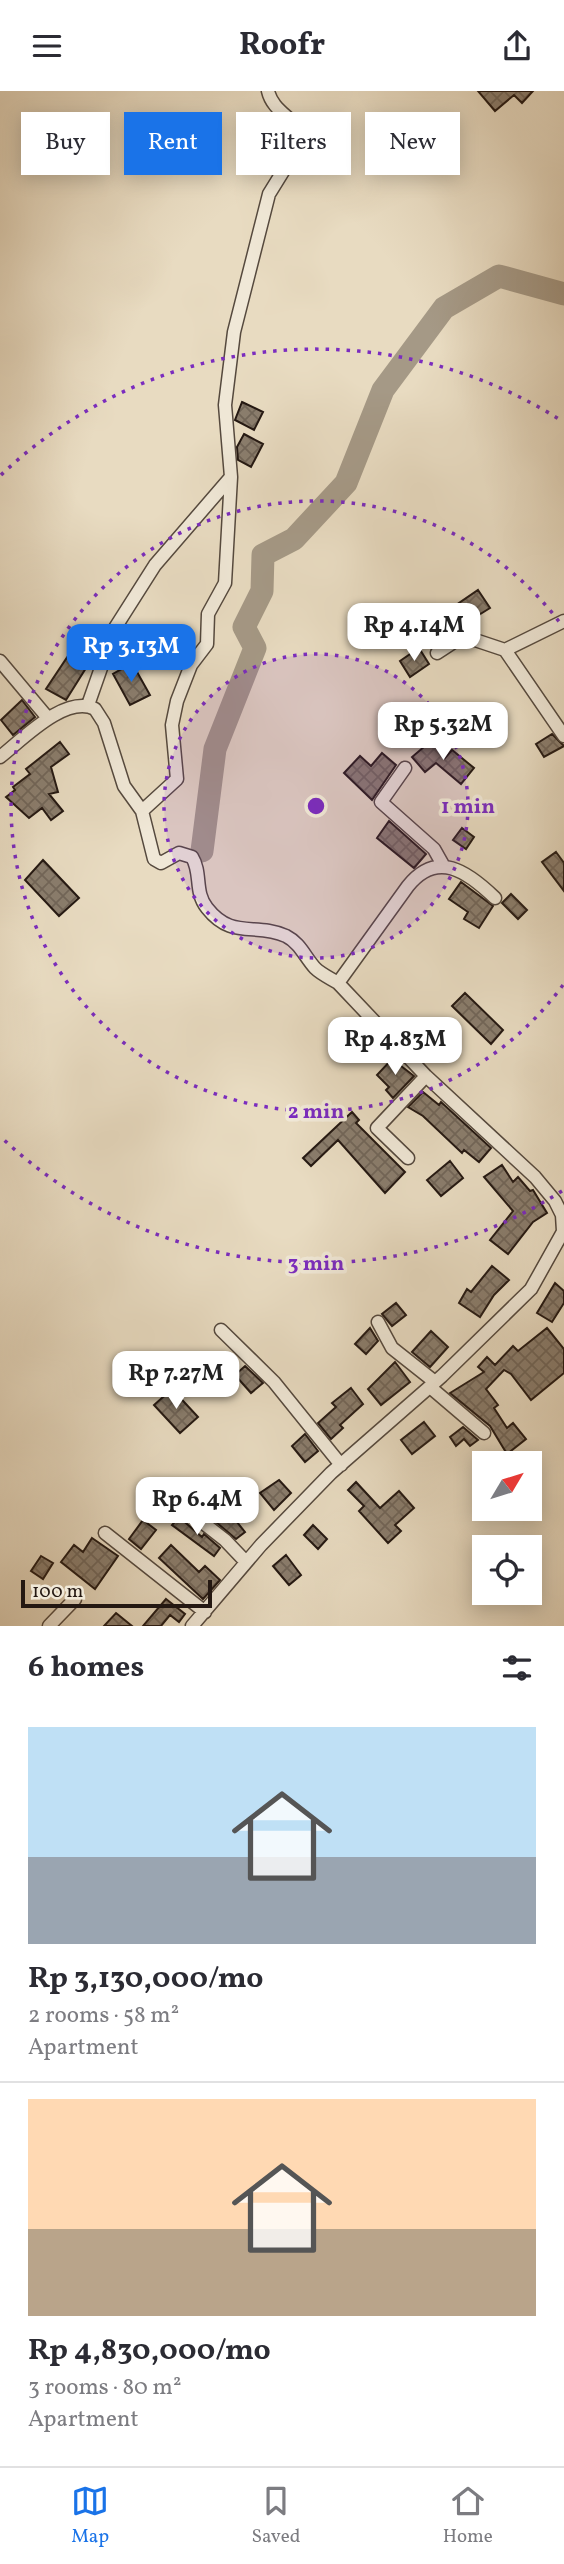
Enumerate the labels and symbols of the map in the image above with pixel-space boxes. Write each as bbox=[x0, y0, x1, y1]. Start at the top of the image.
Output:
pin: Rp 4.14M bbox=[342, 603, 486, 663]
pin: Rp 3.13M bbox=[59, 625, 203, 684]
pin: Rp 5.32M bbox=[371, 703, 515, 762]
text: 1 min bbox=[441, 793, 495, 822]
centre of rings bbox=[304, 794, 328, 818]
pin: Rp 4.83M bbox=[323, 1017, 467, 1077]
text: 2 min bbox=[288, 1098, 344, 1127]
text: 3 min bbox=[288, 1250, 344, 1279]
pin: Rp 7.27M bbox=[104, 1351, 248, 1411]
north arrow bbox=[472, 1451, 542, 1521]
pin: Rp 6.4M bbox=[132, 1477, 262, 1537]
scale bar bbox=[21, 1577, 212, 1609]

